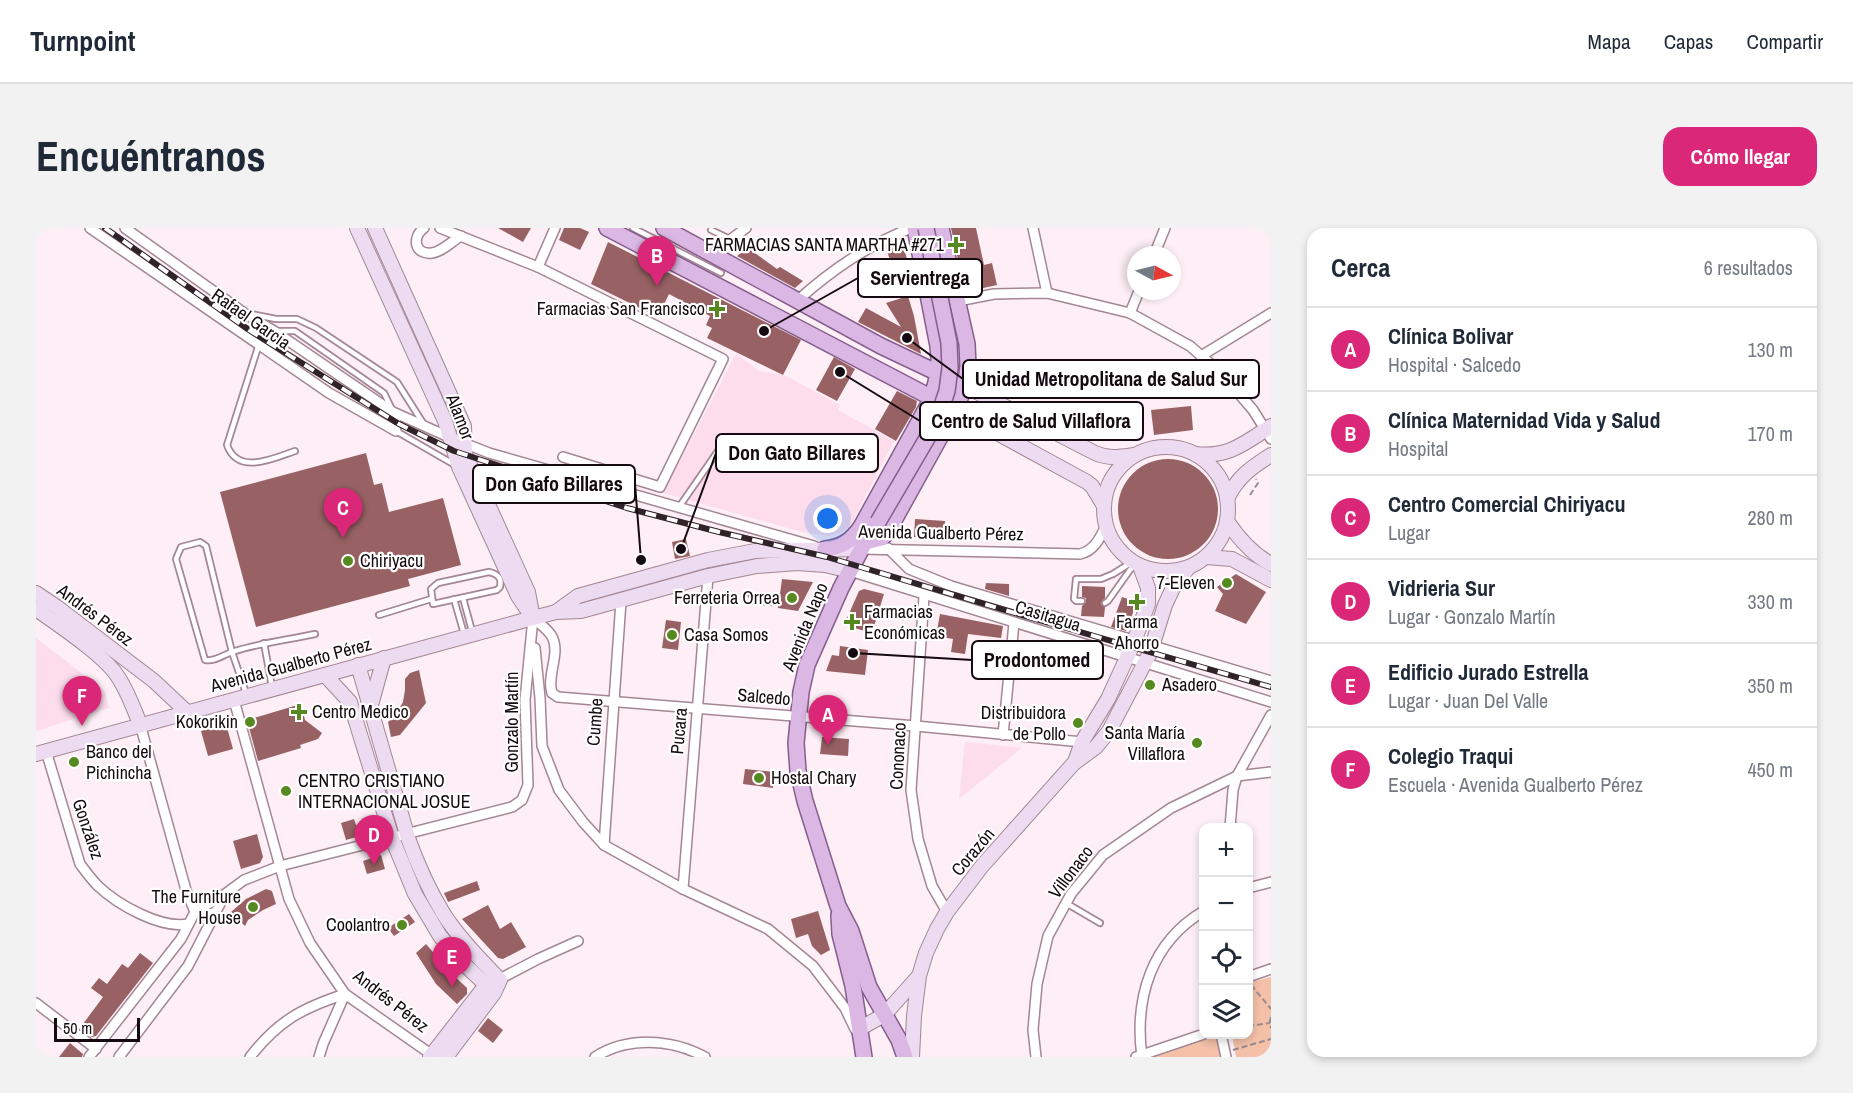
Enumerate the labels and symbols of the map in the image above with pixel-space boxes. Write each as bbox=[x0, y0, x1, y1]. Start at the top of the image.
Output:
place label: FARMACIAS SANTA MARTHA #271 bbox=[705, 232, 945, 257]
pin: B bbox=[638, 236, 676, 286]
marker: FARMACIAS SANTA MARTHA #271 bbox=[949, 238, 963, 252]
north arrow bbox=[1127, 246, 1181, 300]
callout: Servientrega bbox=[858, 259, 982, 297]
text: Servientrega bbox=[870, 264, 970, 291]
street label: Rafael Garcia bbox=[207, 282, 296, 355]
place label: Farmacias San Francisco bbox=[537, 296, 705, 321]
marker: Farmacias San Francisco bbox=[710, 302, 724, 316]
callout: Unidad Metropolitana de Salud Sur bbox=[963, 360, 1259, 398]
text: Unidad Metropolitana de Salud Sur bbox=[975, 365, 1248, 392]
street label: Alamor bbox=[440, 390, 481, 443]
callout: Centro de Salud Villaflora bbox=[920, 402, 1143, 440]
text: Centro de Salud Villaflora bbox=[931, 407, 1131, 434]
callout: Don Gato Billares bbox=[716, 434, 878, 472]
text: Don Gato Billares bbox=[728, 439, 866, 466]
callout: Don Gafo Billares bbox=[473, 465, 635, 503]
text: Don Gafo Billares bbox=[485, 470, 623, 497]
pin: C bbox=[324, 488, 362, 538]
your location bbox=[813, 504, 842, 533]
street label: Avenida Gualberto Pérez bbox=[857, 519, 1024, 546]
place label: Chiriyacu bbox=[360, 548, 423, 573]
marker: Chiriyacu bbox=[341, 554, 355, 568]
place label: 7-Eleven bbox=[1157, 570, 1215, 595]
marker: 7-Eleven bbox=[1220, 576, 1234, 590]
street label: Andrés Pérez bbox=[51, 577, 139, 651]
street label: Avenida Napo bbox=[775, 579, 834, 676]
place label: Ferreteria Orrea bbox=[674, 585, 780, 610]
marker: Ferreteria Orrea bbox=[785, 591, 799, 605]
street label: Casitagua bbox=[1012, 594, 1084, 637]
marker: Farma Ahorro bbox=[1130, 595, 1144, 609]
place label: Farmacias Económicas bbox=[864, 599, 945, 645]
place label: Farma Ahorro bbox=[1114, 609, 1159, 655]
marker: Farmacias Económicas bbox=[845, 615, 859, 629]
place label: Casa Somos bbox=[684, 622, 769, 647]
marker: Casa Somos bbox=[665, 628, 679, 642]
street label: Avenida Gualberto Pérez bbox=[207, 631, 374, 698]
callout: Prodontomed bbox=[972, 641, 1103, 679]
text: Prodontomed bbox=[984, 646, 1090, 673]
street label: Gonzalo Martín bbox=[499, 672, 524, 772]
place label: Asadero bbox=[1161, 672, 1217, 697]
pin: F bbox=[62, 676, 102, 726]
marker: Asadero bbox=[1143, 678, 1157, 692]
street label: Salcedo bbox=[736, 682, 792, 711]
pin: A bbox=[808, 696, 848, 745]
street label: Cumbe bbox=[580, 697, 609, 747]
place label: Centro Medico bbox=[312, 699, 409, 724]
place label: Distribuidora de Pollo bbox=[981, 700, 1066, 746]
marker: Centro Medico bbox=[290, 703, 308, 721]
street label: Pucara bbox=[664, 707, 693, 755]
place label: Kokorikin bbox=[176, 709, 238, 734]
marker: Kokorikin bbox=[243, 715, 257, 729]
marker: Distribuidora de Pollo bbox=[1071, 716, 1085, 730]
place label: Santa María Villaflora bbox=[1105, 720, 1185, 766]
street label: Cononaco bbox=[883, 722, 912, 790]
marker: Santa María Villaflora bbox=[1190, 736, 1204, 750]
place label: Banco del Pichincha bbox=[86, 739, 152, 785]
marker: Banco del Pichincha bbox=[67, 755, 81, 769]
place label: Hostal Chary bbox=[771, 765, 857, 790]
place label: CENTRO CRISTIANO INTERNACIONAL JOSUE bbox=[298, 768, 471, 814]
marker: Hostal Chary bbox=[752, 771, 766, 785]
marker: CENTRO CRISTIANO INTERNACIONAL JOSUE bbox=[279, 784, 293, 798]
street label: González bbox=[67, 795, 110, 862]
pin: D bbox=[354, 816, 394, 865]
street label: Corazón bbox=[945, 822, 1000, 881]
street label: Villonaco bbox=[1042, 840, 1099, 903]
place label: The Furniture House bbox=[152, 884, 241, 930]
marker: The Furniture House bbox=[246, 900, 260, 914]
place label: Coolantro bbox=[326, 912, 390, 937]
marker: Coolantro bbox=[395, 918, 409, 932]
pin: E bbox=[432, 938, 472, 987]
street label: Andrés Pérez bbox=[348, 963, 434, 1038]
scale bar bbox=[54, 1015, 140, 1042]

